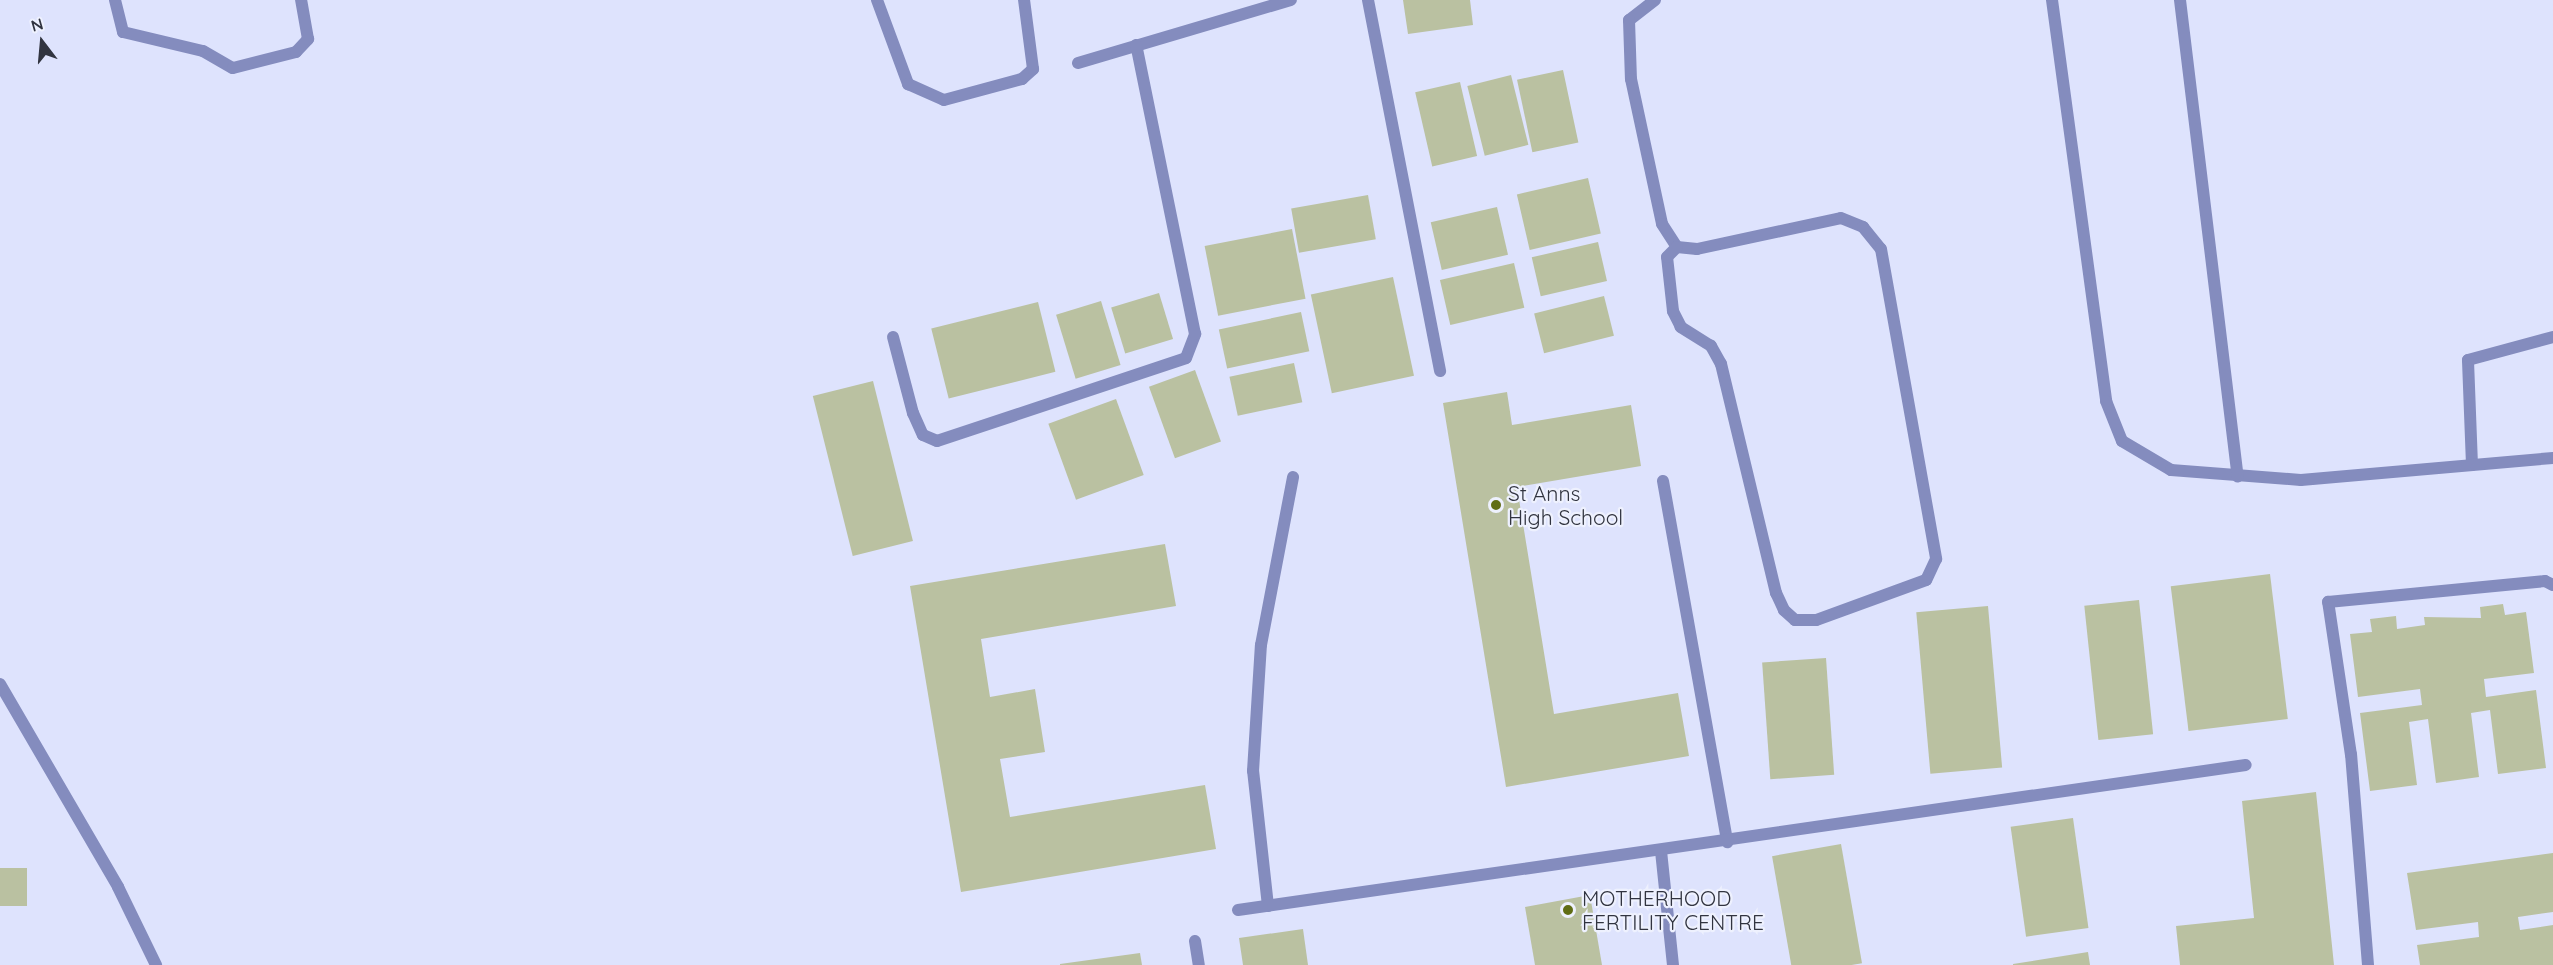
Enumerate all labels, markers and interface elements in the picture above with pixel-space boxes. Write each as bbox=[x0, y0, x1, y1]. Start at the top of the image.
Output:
north arrow bbox=[12, 12, 72, 72]
text: N bbox=[29, 13, 45, 36]
place label: St Anns High School bbox=[1508, 480, 1623, 530]
marker: St Anns High School bbox=[1489, 498, 1503, 512]
place label: MOTHERHOOD FERTILITY CENTRE bbox=[1582, 885, 1764, 935]
marker: MOTHERHOOD FERTILITY CENTRE bbox=[1559, 901, 1577, 919]

